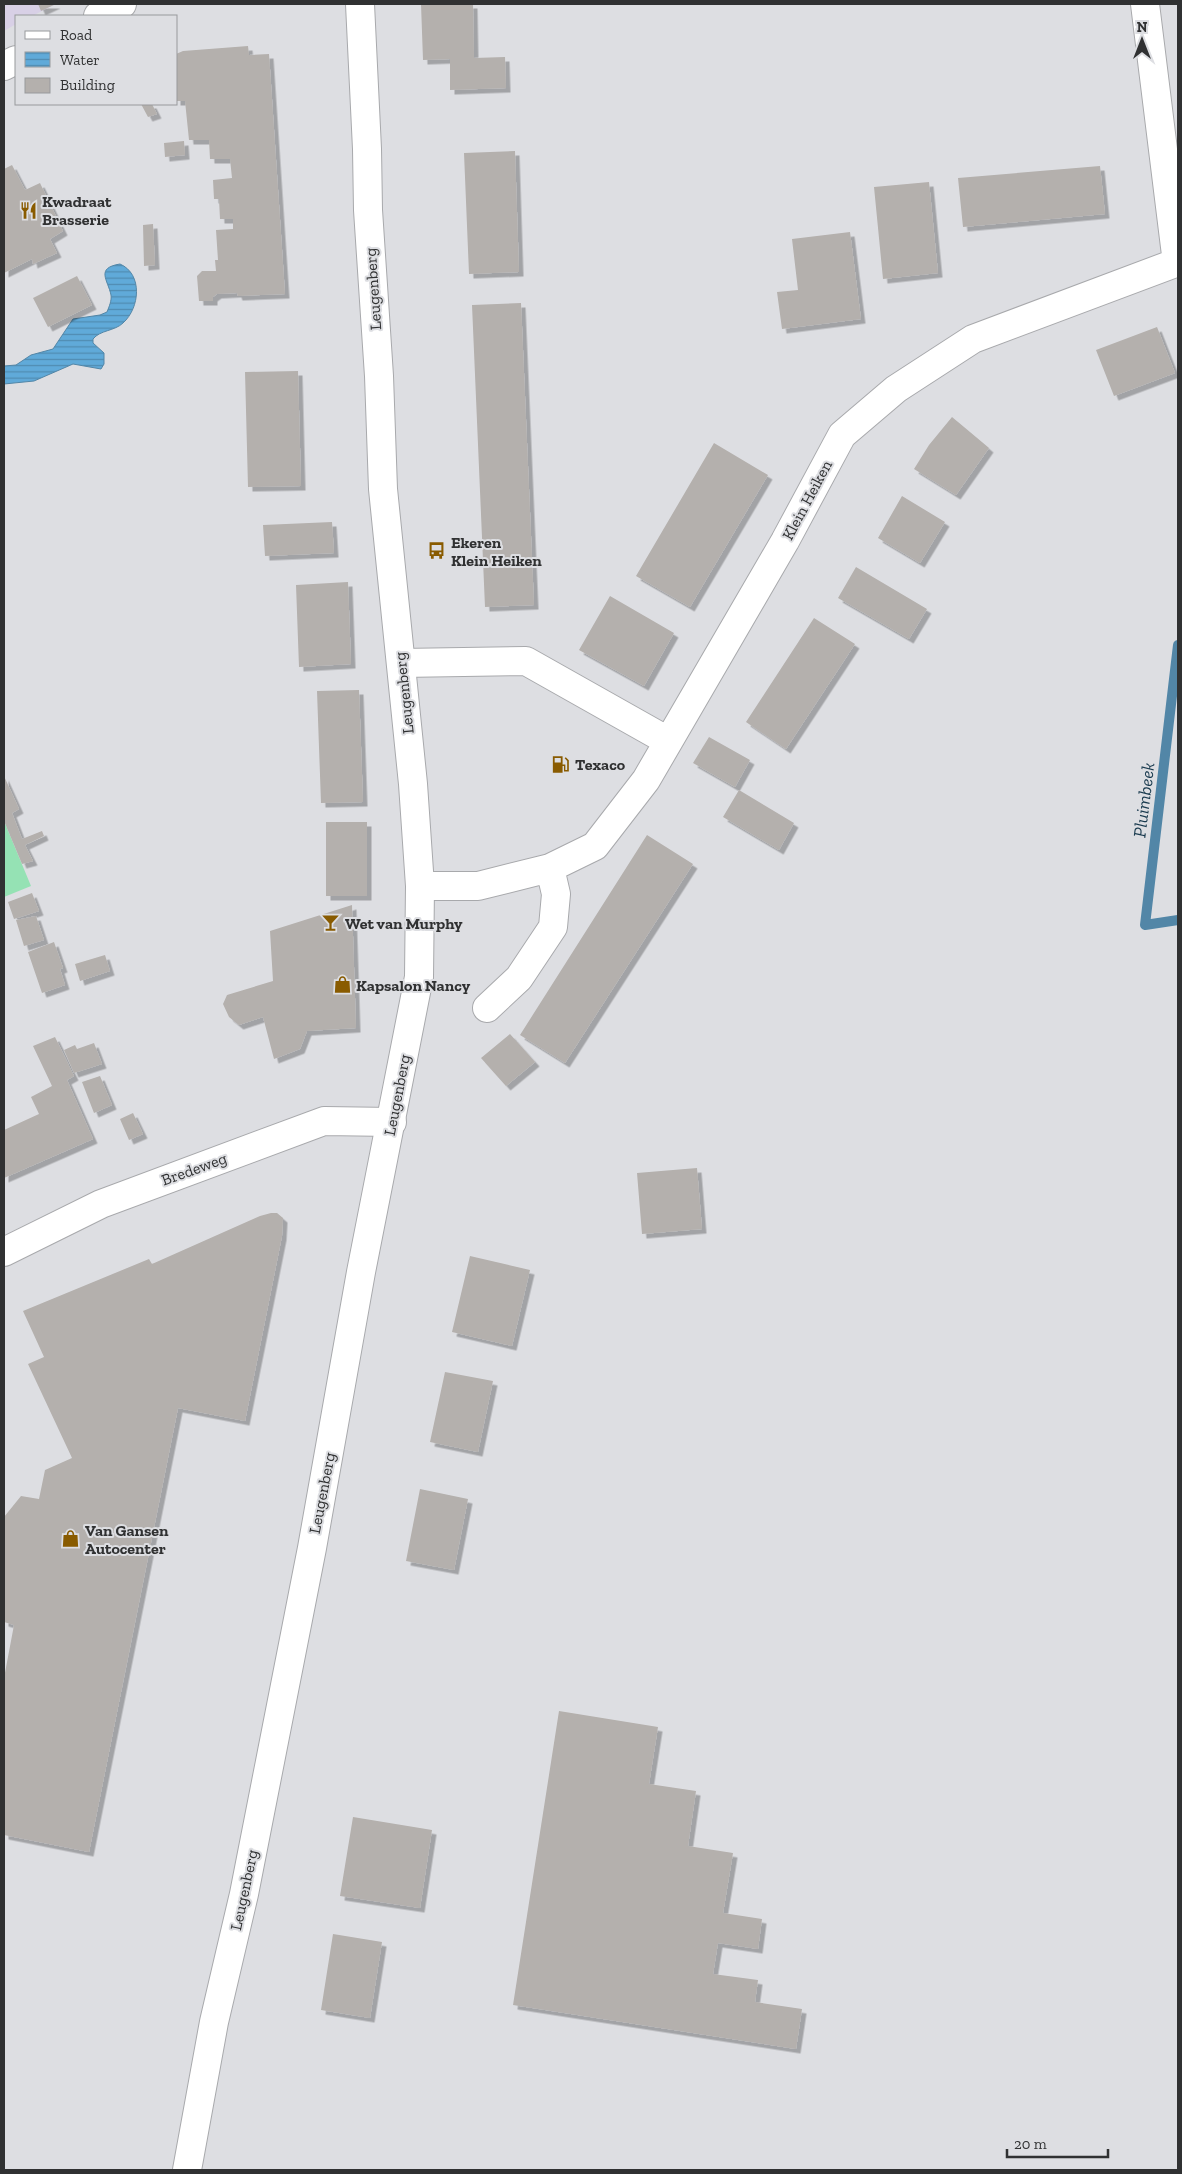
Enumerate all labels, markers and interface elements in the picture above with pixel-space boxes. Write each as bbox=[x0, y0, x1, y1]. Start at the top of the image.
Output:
legend bbox=[15, 15, 178, 105]
north arrow bbox=[1117, 15, 1167, 65]
text: N bbox=[1137, 19, 1148, 36]
text: Road bbox=[60, 26, 93, 44]
text: Water bbox=[60, 51, 100, 69]
text: Building bbox=[60, 76, 115, 94]
place label: Kwadraat Brasserie bbox=[42, 192, 112, 229]
restaurant icon: Kwadraat Brasserie bbox=[18, 200, 38, 220]
street label: Leugenberg bbox=[361, 247, 385, 331]
street label: Klein Heiken bbox=[778, 456, 836, 543]
place label: Ekeren Klein Heiken bbox=[451, 533, 542, 570]
bus stop icon: Ekeren Klein Heiken bbox=[427, 541, 447, 561]
street label: Leugenberg bbox=[390, 651, 418, 735]
fuel station icon: Texaco bbox=[551, 754, 571, 774]
place label: Texaco bbox=[575, 755, 626, 774]
water label: Pluimbeek bbox=[1128, 761, 1160, 839]
bar icon: Wet van Murphy bbox=[321, 913, 341, 933]
place label: Wet van Murphy bbox=[345, 914, 463, 933]
shop icon: Kapsalon Nancy bbox=[332, 975, 352, 995]
place label: Kapsalon Nancy bbox=[356, 976, 471, 995]
street label: Leugenberg bbox=[380, 1053, 414, 1137]
street label: Bredeweg bbox=[159, 1148, 230, 1190]
street label: Leugenberg bbox=[305, 1451, 339, 1535]
place label: Van Gansen Autocenter bbox=[85, 1521, 169, 1558]
shop icon: Van Gansen Autocenter bbox=[61, 1529, 81, 1549]
street label: Leugenberg bbox=[226, 1848, 262, 1932]
scale bar bbox=[1007, 2126, 1108, 2158]
text: 20 m bbox=[1014, 2135, 1047, 2153]

